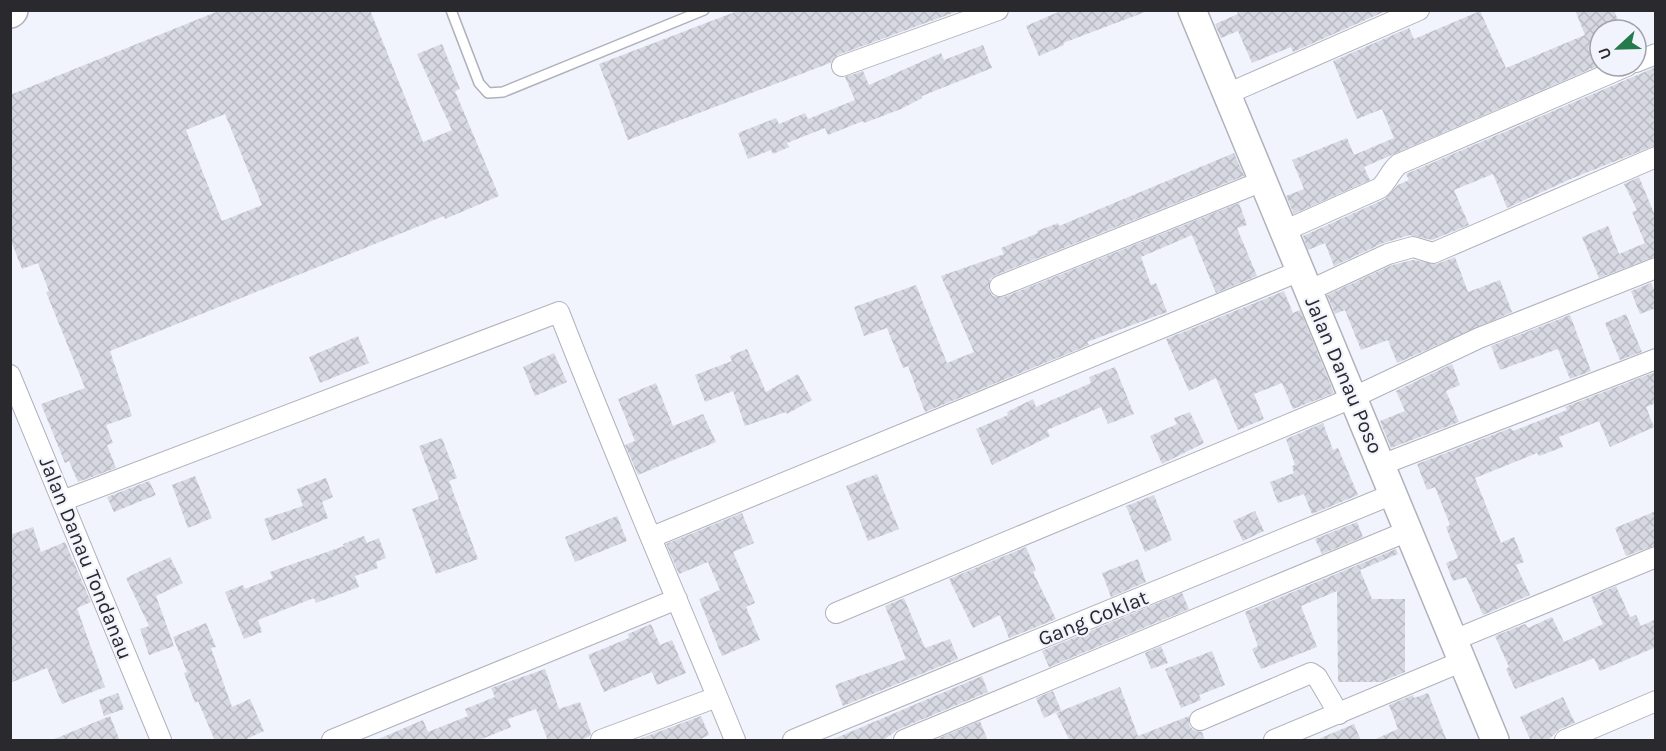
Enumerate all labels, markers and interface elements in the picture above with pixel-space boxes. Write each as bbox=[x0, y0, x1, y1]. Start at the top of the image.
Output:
north arrow bbox=[1588, 18, 1648, 78]
text: U bbox=[1594, 45, 1615, 62]
street label: Jalan Danau Poso bbox=[1300, 293, 1388, 457]
street label: Jalan Danau Tondanau bbox=[34, 453, 138, 663]
street label: Gang Coklat bbox=[1035, 585, 1151, 651]

